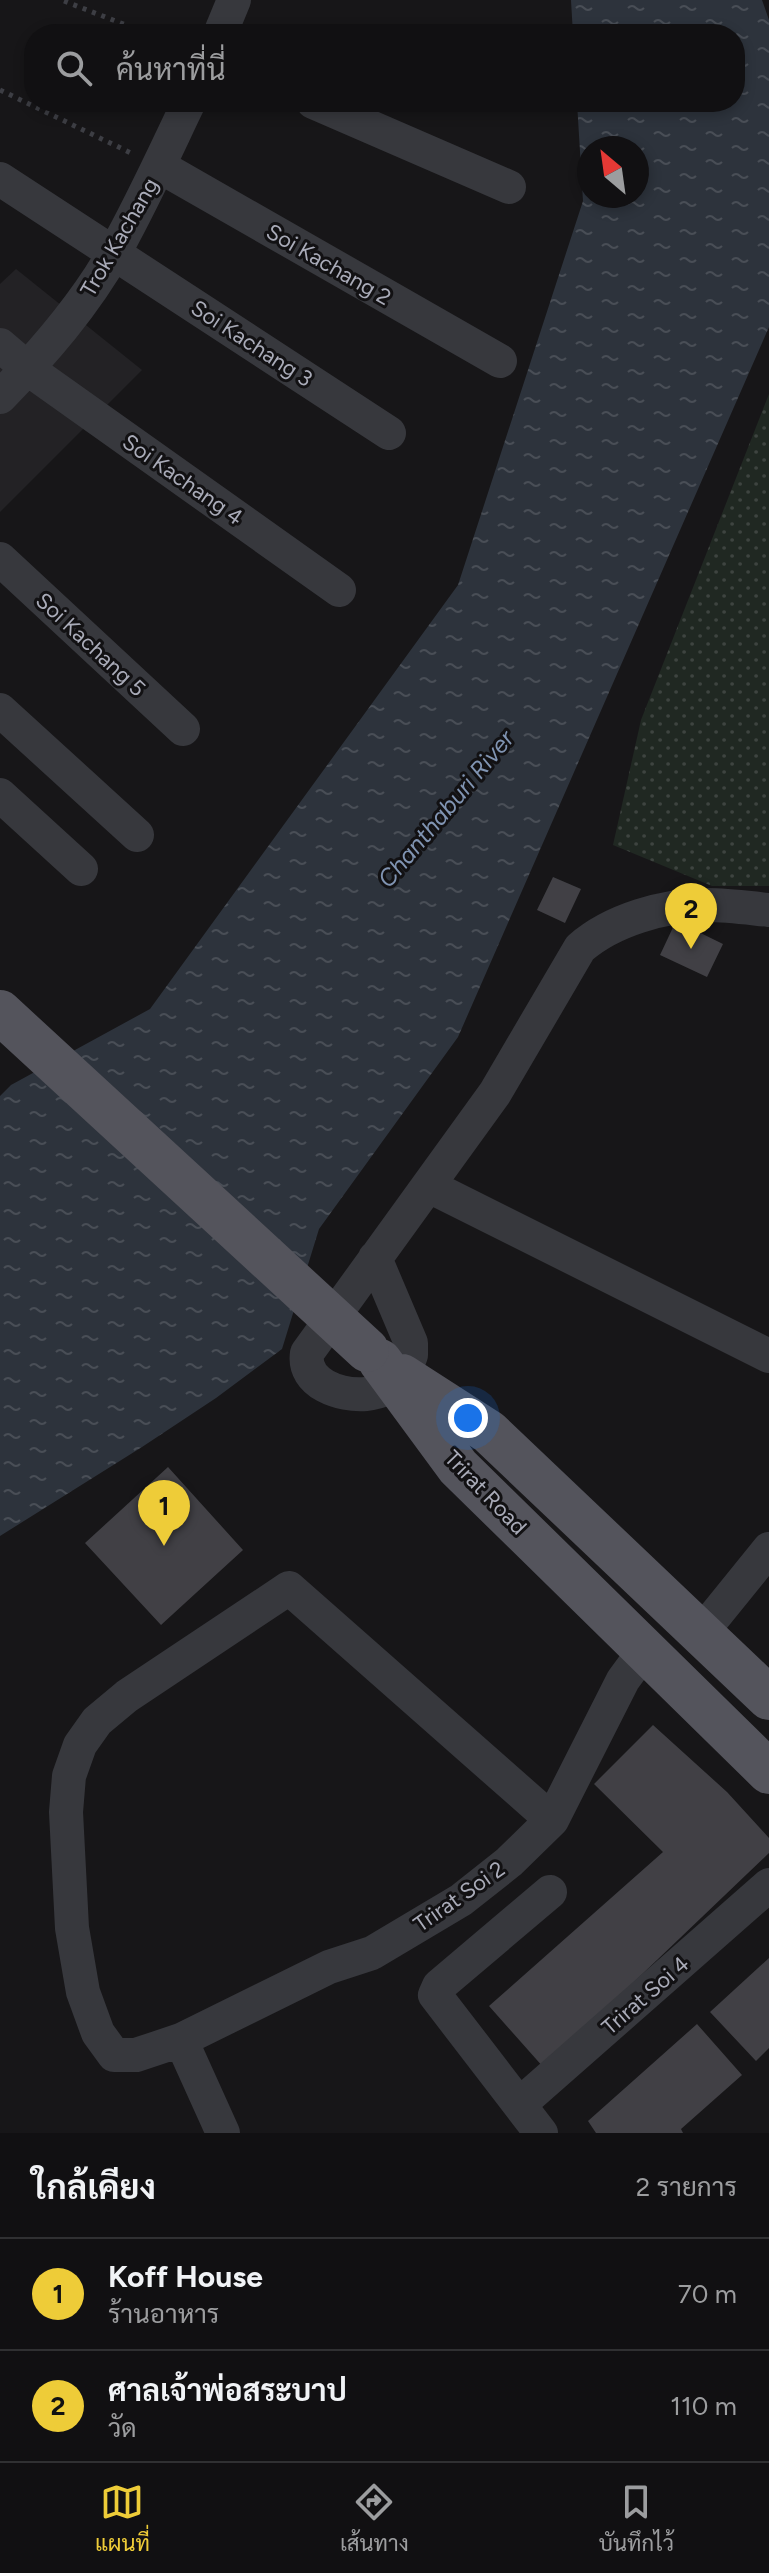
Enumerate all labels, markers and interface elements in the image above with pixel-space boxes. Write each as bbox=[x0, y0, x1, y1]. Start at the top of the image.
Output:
search box bbox=[24, 24, 745, 112]
icon: search bbox=[52, 46, 96, 90]
text: ค้นหาที่นี่ bbox=[116, 51, 226, 88]
north arrow bbox=[577, 136, 649, 208]
street label: Trok Kachang bbox=[75, 173, 164, 301]
street label: Soi Kachang 2 bbox=[262, 218, 396, 311]
street label: Soi Kachang 3 bbox=[186, 294, 317, 393]
street label: Soi Kachang 4 bbox=[117, 428, 248, 531]
street label: Soi Kachang 5 bbox=[30, 587, 151, 702]
water label: Chanthaburi River bbox=[371, 724, 520, 893]
pin: 2 bbox=[665, 883, 717, 949]
your location bbox=[448, 1398, 488, 1438]
street label: Trirat Road bbox=[439, 1445, 532, 1540]
pin: 1 bbox=[138, 1480, 190, 1546]
street label: Trirat Soi 2 bbox=[408, 1855, 510, 1938]
street label: Trirat Soi 4 bbox=[596, 1950, 694, 2041]
text: ใกล้เคียง bbox=[32, 2167, 156, 2208]
text: 2 รายการ bbox=[636, 2171, 737, 2203]
text: Koff House bbox=[108, 2258, 263, 2295]
text: 1 bbox=[53, 2278, 63, 2310]
text: 70 m bbox=[678, 2278, 737, 2310]
text: ร้านอาหาร bbox=[108, 2298, 219, 2330]
text: ศาลเจ้าพ่อสระบาป bbox=[108, 2372, 347, 2409]
text: 2 bbox=[50, 2390, 66, 2422]
text: 110 m bbox=[670, 2390, 737, 2422]
text: วัด bbox=[108, 2412, 137, 2444]
tab: แผนที่ bbox=[95, 2480, 150, 2557]
tab: เส้นทาง bbox=[340, 2480, 409, 2557]
tab: บันทึกไว้ bbox=[599, 2480, 674, 2557]

